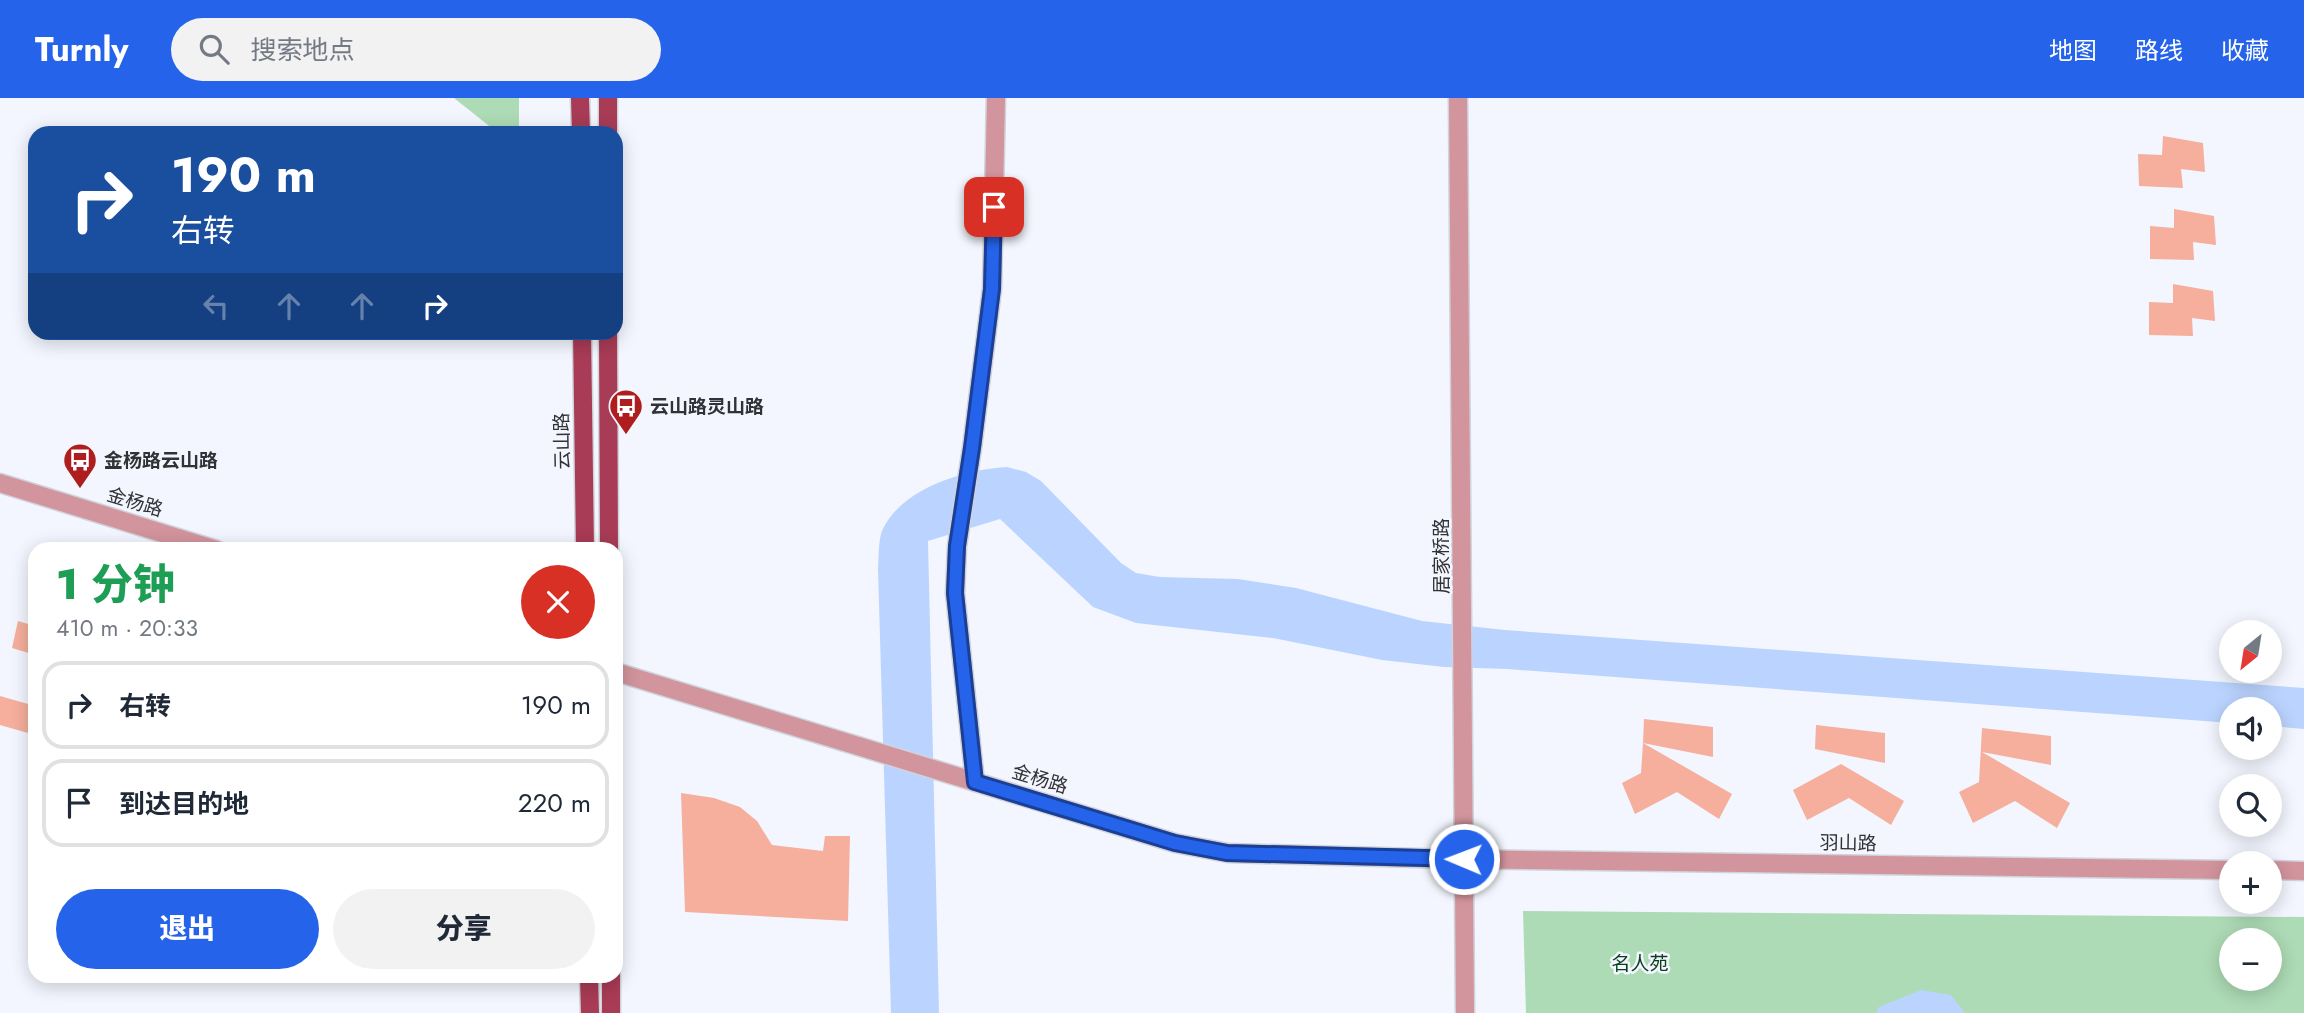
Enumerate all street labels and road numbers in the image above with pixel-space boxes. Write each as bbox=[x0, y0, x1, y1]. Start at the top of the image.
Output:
street label: 云山路 bbox=[548, 412, 576, 470]
street label: 金杨路 bbox=[104, 481, 166, 523]
street label: 居家桥路 bbox=[1428, 518, 1455, 594]
street label: 金杨路 bbox=[1009, 758, 1071, 800]
street label: 羽山路 bbox=[1819, 829, 1877, 857]

